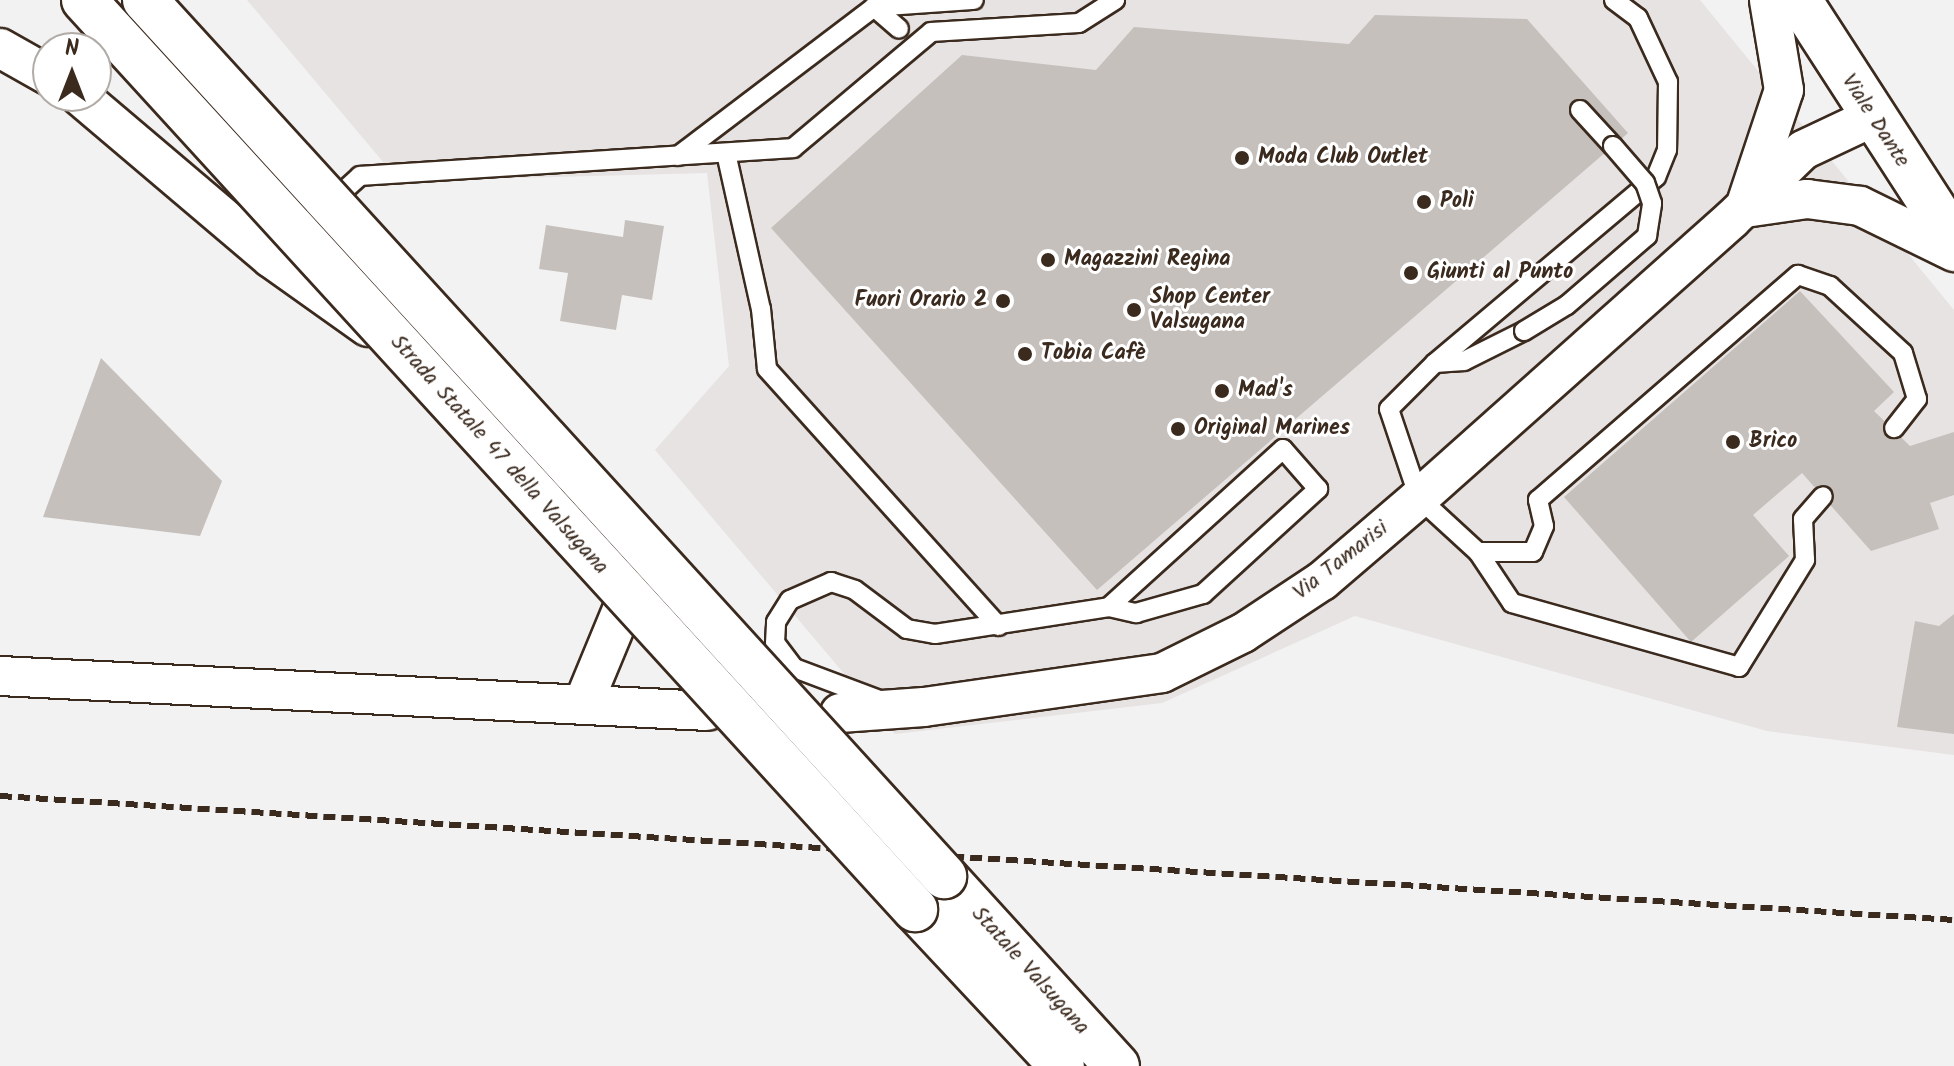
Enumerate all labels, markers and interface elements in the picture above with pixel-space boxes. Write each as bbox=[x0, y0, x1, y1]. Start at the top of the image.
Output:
north arrow bbox=[32, 32, 112, 112]
text: N bbox=[65, 32, 79, 67]
street label: Viale Dante bbox=[1835, 69, 1915, 173]
place label: Moda Club Outlet bbox=[1258, 145, 1428, 171]
marker: Moda Club Outlet bbox=[1233, 149, 1251, 167]
place label: Poli bbox=[1440, 189, 1474, 215]
marker: Poli bbox=[1415, 193, 1433, 211]
place label: Magazzini Regina bbox=[1064, 247, 1231, 273]
marker: Magazzini Regina bbox=[1039, 251, 1057, 269]
place label: Giunti al Punto bbox=[1427, 260, 1573, 286]
marker: Giunti al Punto bbox=[1402, 264, 1420, 282]
place label: Shop Center Valsugana bbox=[1150, 284, 1270, 336]
place label: Fuori Orario 2 bbox=[854, 288, 987, 314]
marker: Fuori Orario 2 bbox=[994, 292, 1012, 310]
marker: Shop Center Valsugana bbox=[1125, 301, 1143, 319]
street label: Strada Statale 47 della Valsugana bbox=[384, 330, 614, 580]
place label: Tobia Cafè bbox=[1041, 341, 1145, 367]
marker: Tobia Cafè bbox=[1016, 345, 1034, 363]
place label: Mad's bbox=[1238, 378, 1293, 404]
marker: Mad's bbox=[1213, 382, 1231, 400]
place label: Original Marines bbox=[1194, 416, 1350, 442]
marker: Original Marines bbox=[1169, 420, 1187, 438]
place label: Brico bbox=[1749, 429, 1797, 455]
marker: Brico bbox=[1724, 433, 1742, 451]
street label: Via Tamarisi bbox=[1288, 516, 1394, 606]
street label: Statale Valsugana bbox=[965, 901, 1095, 1041]

